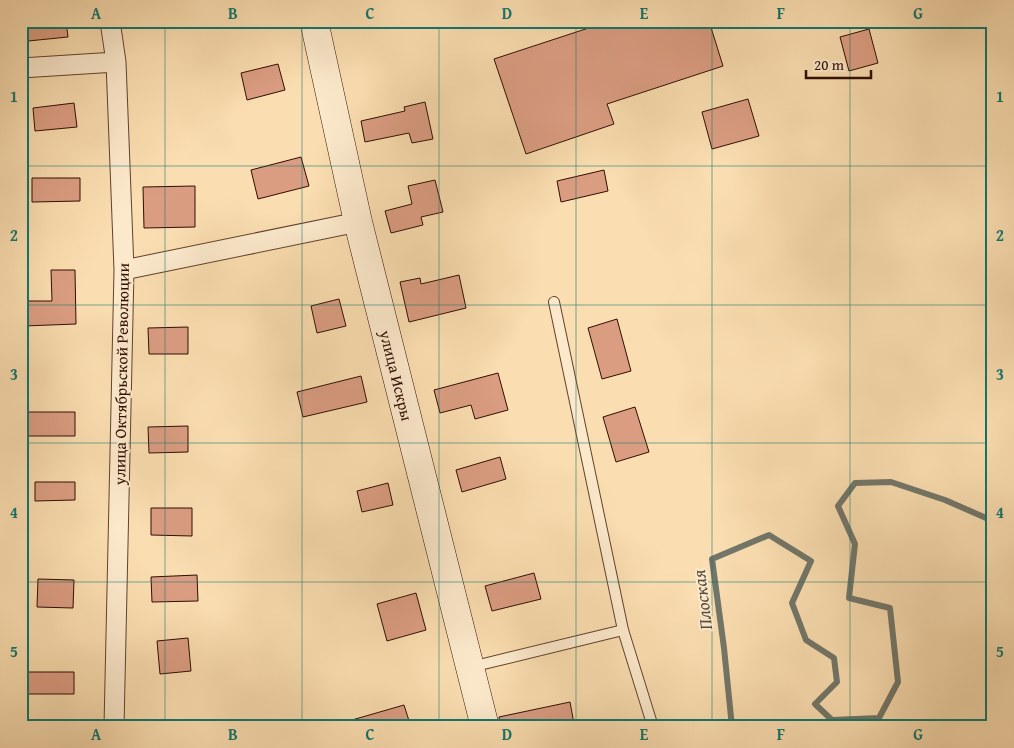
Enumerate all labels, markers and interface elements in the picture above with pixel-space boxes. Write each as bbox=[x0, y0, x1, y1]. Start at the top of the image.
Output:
text: A bbox=[91, 1, 102, 25]
text: B bbox=[228, 1, 238, 25]
text: C bbox=[365, 1, 375, 25]
text: D bbox=[502, 1, 512, 25]
text: E bbox=[640, 1, 649, 25]
text: F bbox=[777, 1, 785, 25]
text: G bbox=[913, 1, 923, 25]
scale bar bbox=[806, 48, 872, 80]
text: 20 m bbox=[814, 54, 845, 75]
text: 1 bbox=[10, 84, 18, 108]
text: 1 bbox=[996, 84, 1004, 108]
text: 2 bbox=[10, 223, 18, 247]
text: 2 bbox=[996, 223, 1004, 247]
street label: улица Октябрьской Революции bbox=[107, 262, 135, 486]
street label: улица Искры bbox=[373, 327, 420, 423]
text: 3 bbox=[10, 362, 18, 386]
text: 3 bbox=[996, 362, 1004, 386]
text: 4 bbox=[10, 500, 18, 524]
text: 4 bbox=[996, 500, 1004, 524]
water label: Плоская bbox=[685, 568, 719, 632]
text: 5 bbox=[10, 639, 18, 663]
text: 5 bbox=[996, 639, 1004, 663]
text: A bbox=[91, 722, 102, 746]
text: B bbox=[228, 722, 238, 746]
text: C bbox=[365, 722, 375, 746]
text: D bbox=[502, 722, 512, 746]
text: E bbox=[640, 722, 649, 746]
text: F bbox=[777, 722, 785, 746]
text: G bbox=[913, 722, 923, 746]

